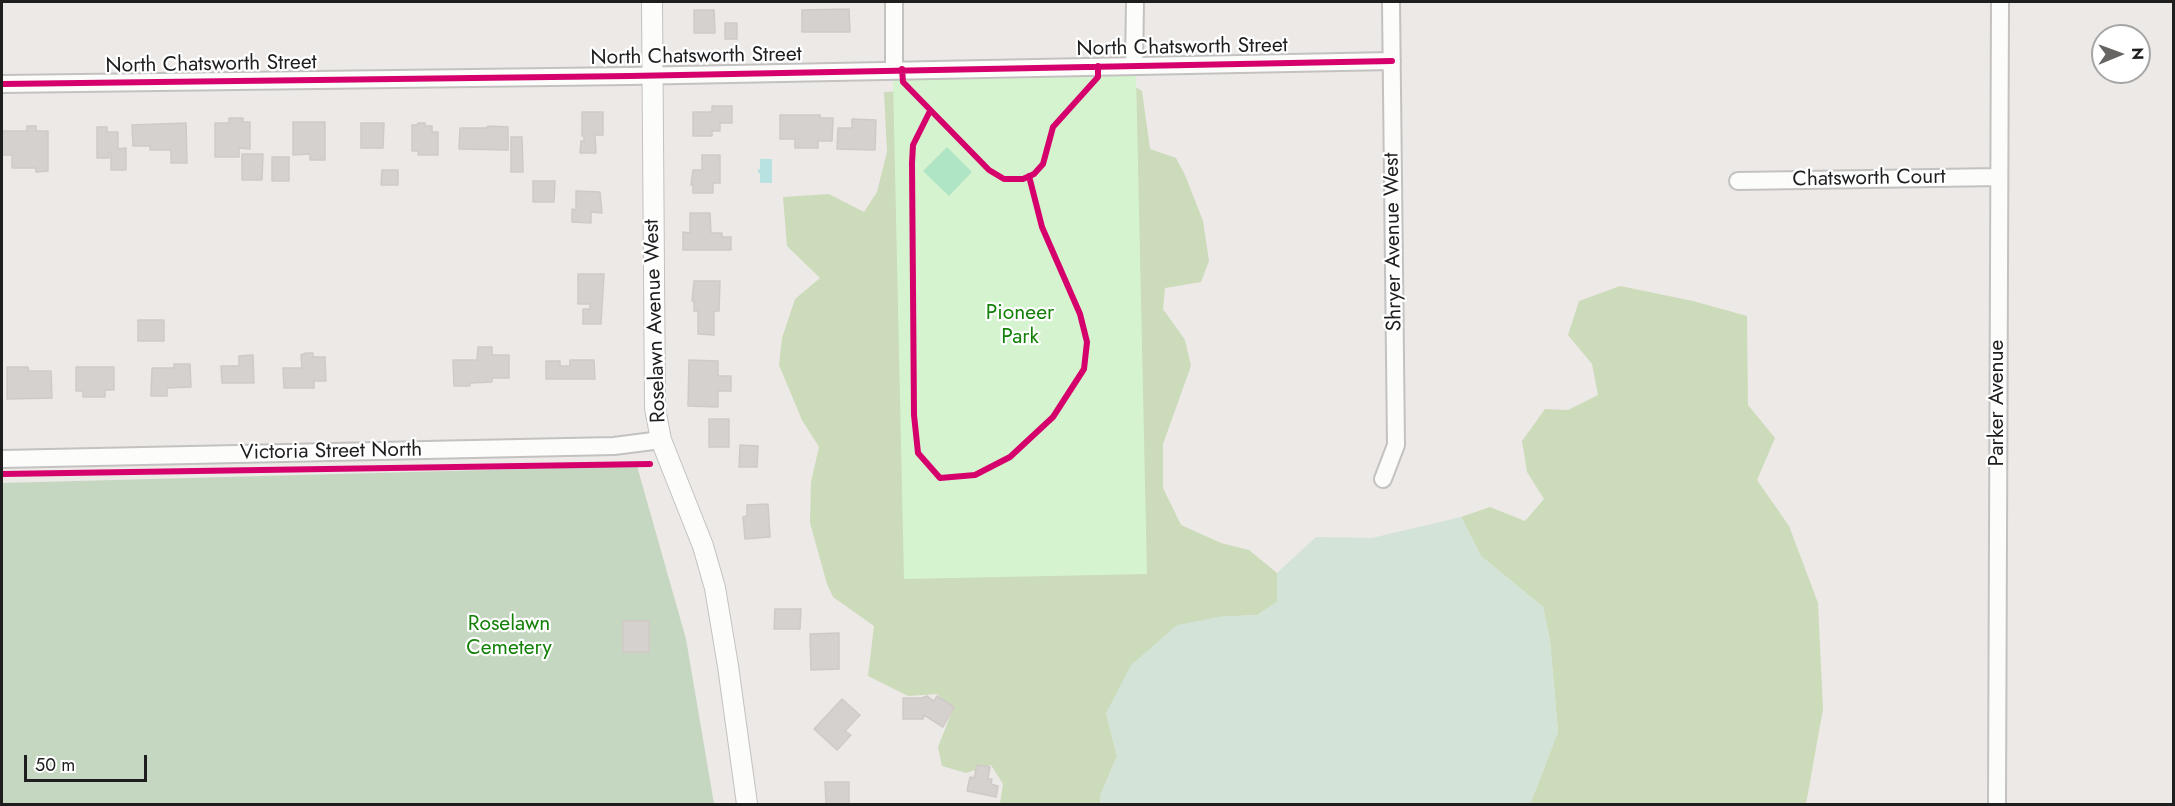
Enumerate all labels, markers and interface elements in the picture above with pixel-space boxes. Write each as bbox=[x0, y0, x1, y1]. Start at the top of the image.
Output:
north arrow bbox=[2091, 24, 2151, 84]
street label: North Chatsworth Street bbox=[1076, 34, 1288, 62]
street label: North Chatsworth Street bbox=[590, 43, 802, 71]
text: N bbox=[2126, 47, 2149, 60]
street label: North Chatsworth Street bbox=[105, 51, 317, 79]
street label: Shryer Avenue West bbox=[1380, 152, 1408, 332]
street label: Chatsworth Court bbox=[1792, 165, 1946, 193]
street label: Roselawn Avenue West bbox=[640, 219, 672, 423]
park label: Pioneer Park bbox=[986, 301, 1054, 351]
street label: Parker Avenue bbox=[1985, 340, 2011, 466]
street label: Victoria Street North bbox=[240, 438, 422, 466]
park label: Roselawn Cemetery bbox=[466, 612, 552, 662]
scale bar bbox=[27, 743, 150, 781]
text: 50 m bbox=[35, 752, 75, 778]

